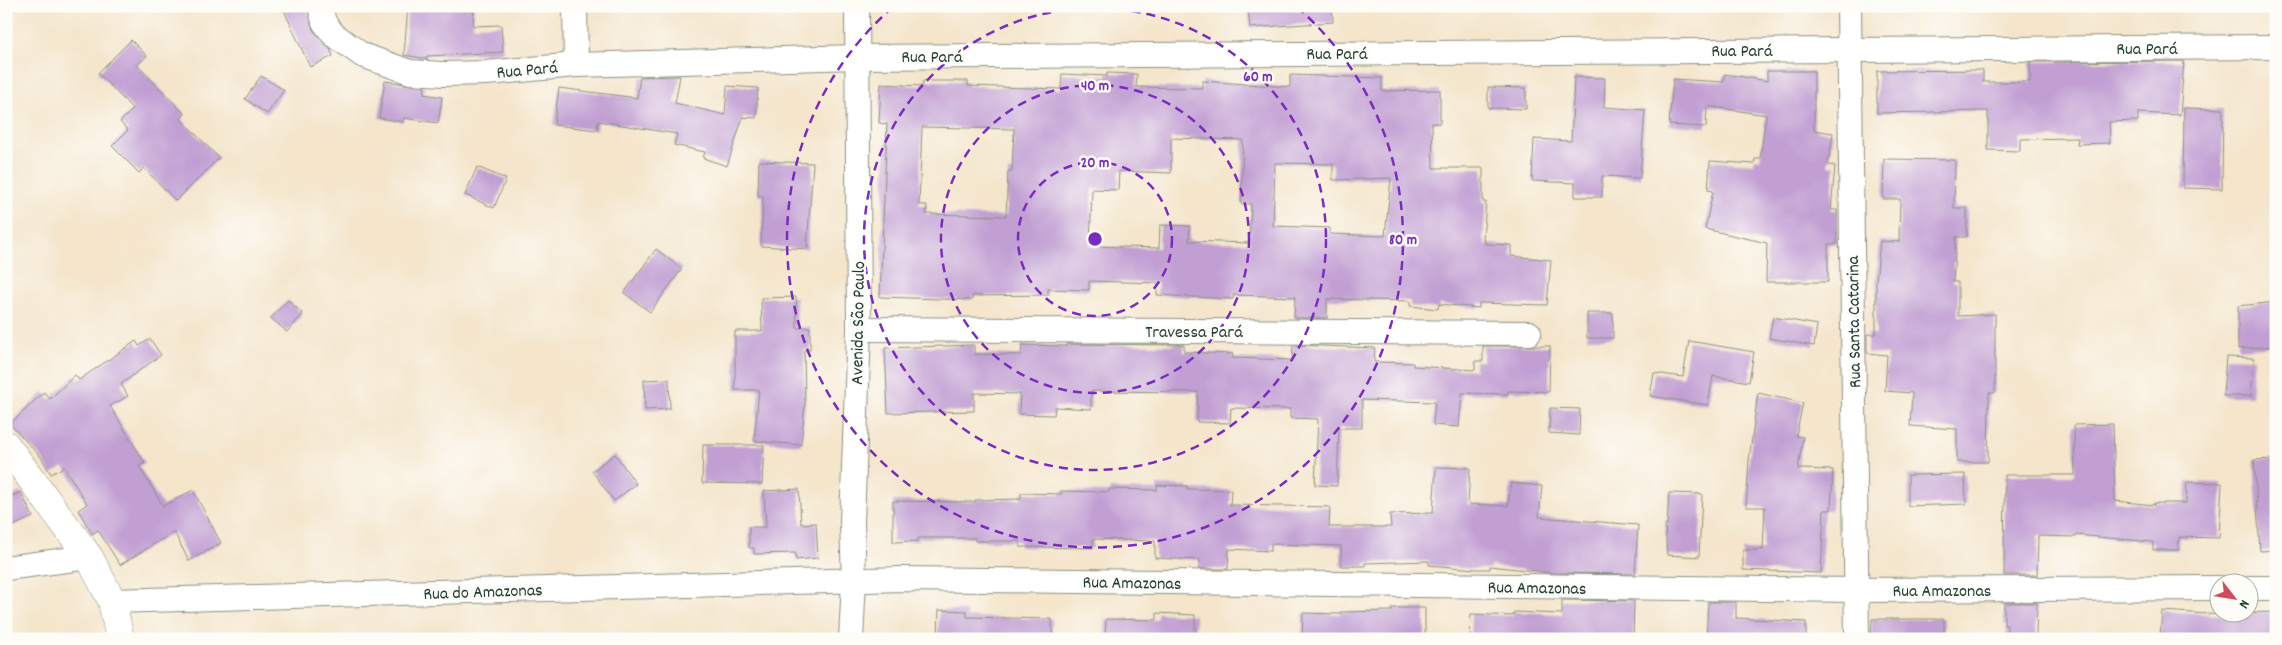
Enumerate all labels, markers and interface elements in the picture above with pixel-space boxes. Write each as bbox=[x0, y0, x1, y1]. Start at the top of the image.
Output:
street label: Rua Pará bbox=[2116, 38, 2178, 63]
street label: Rua Pará bbox=[1711, 40, 1773, 65]
street label: Rua Pará bbox=[1306, 43, 1368, 68]
street label: Rua Pará bbox=[901, 46, 963, 71]
street label: Rua Pará bbox=[496, 56, 559, 87]
text: 60 m bbox=[1243, 67, 1273, 89]
text: 40 m bbox=[1081, 76, 1109, 98]
text: 20 m bbox=[1081, 153, 1109, 175]
centre of rings bbox=[1086, 230, 1104, 248]
text: 80 m bbox=[1389, 230, 1417, 252]
street label: Rua Santa Catarina bbox=[1842, 255, 1869, 388]
street label: Avenida São Paulo bbox=[846, 261, 873, 385]
street label: Travessa Pará bbox=[1145, 321, 1243, 346]
street label: Rua Amazonas bbox=[1082, 571, 1182, 598]
north arrow bbox=[2210, 572, 2260, 622]
street label: Rua Amazonas bbox=[1487, 576, 1587, 603]
street label: Rua do Amazonas bbox=[423, 579, 543, 608]
street label: Rua Amazonas bbox=[1893, 580, 1991, 605]
text: N bbox=[2233, 596, 2254, 612]

